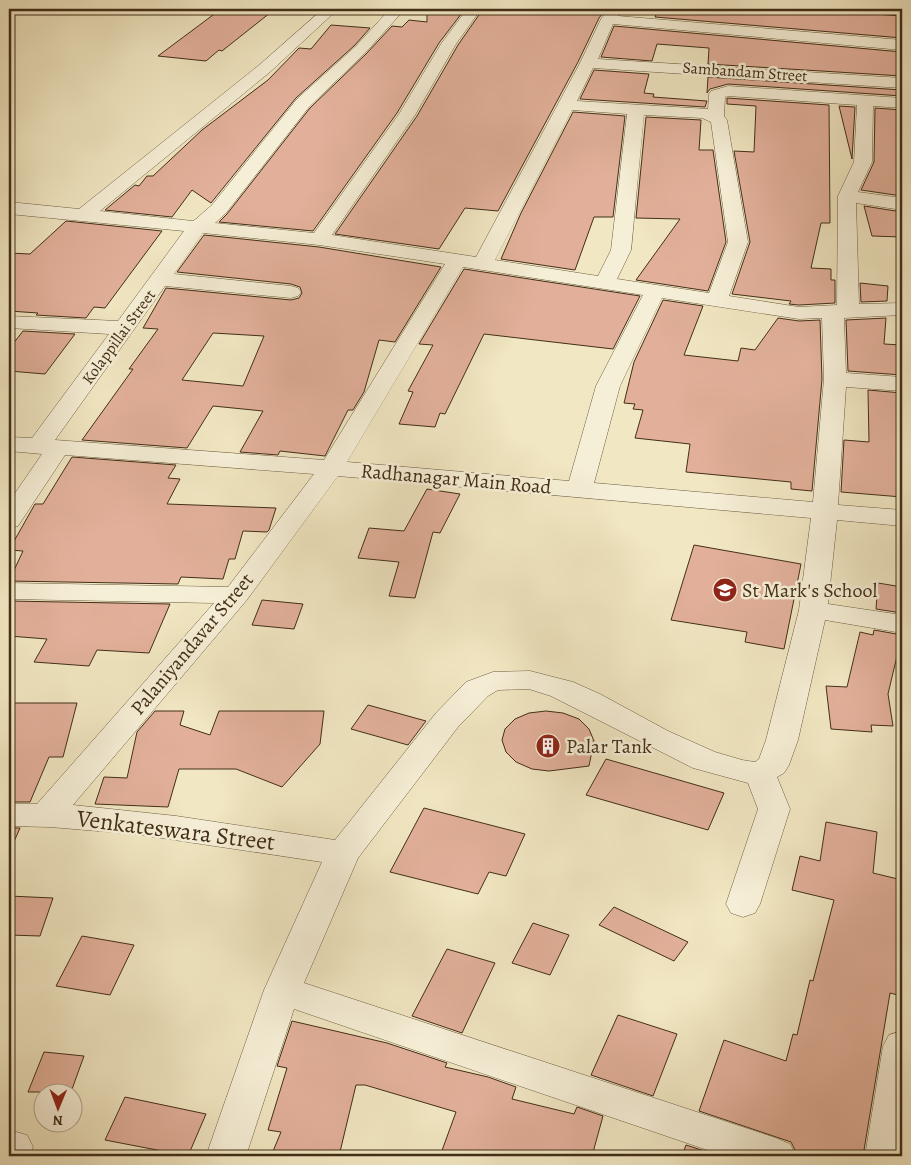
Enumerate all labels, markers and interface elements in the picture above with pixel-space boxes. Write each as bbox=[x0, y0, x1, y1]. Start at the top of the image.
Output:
street label: Sambandam Street bbox=[682, 57, 808, 87]
street label: Kolappillai Street bbox=[77, 285, 161, 389]
street label: Radhanagar Main Road bbox=[360, 457, 553, 501]
street label: Palaniyandavar Street bbox=[124, 567, 260, 721]
school or university icon: St Mark's School bbox=[712, 577, 738, 603]
place label: St Mark's School bbox=[742, 577, 877, 604]
building icon: Palar Tank bbox=[535, 733, 561, 759]
place label: Palar Tank bbox=[566, 733, 652, 760]
street label: Venkateswara Street bbox=[74, 802, 277, 858]
north arrow bbox=[32, 1082, 82, 1132]
text: N bbox=[53, 1111, 63, 1130]

